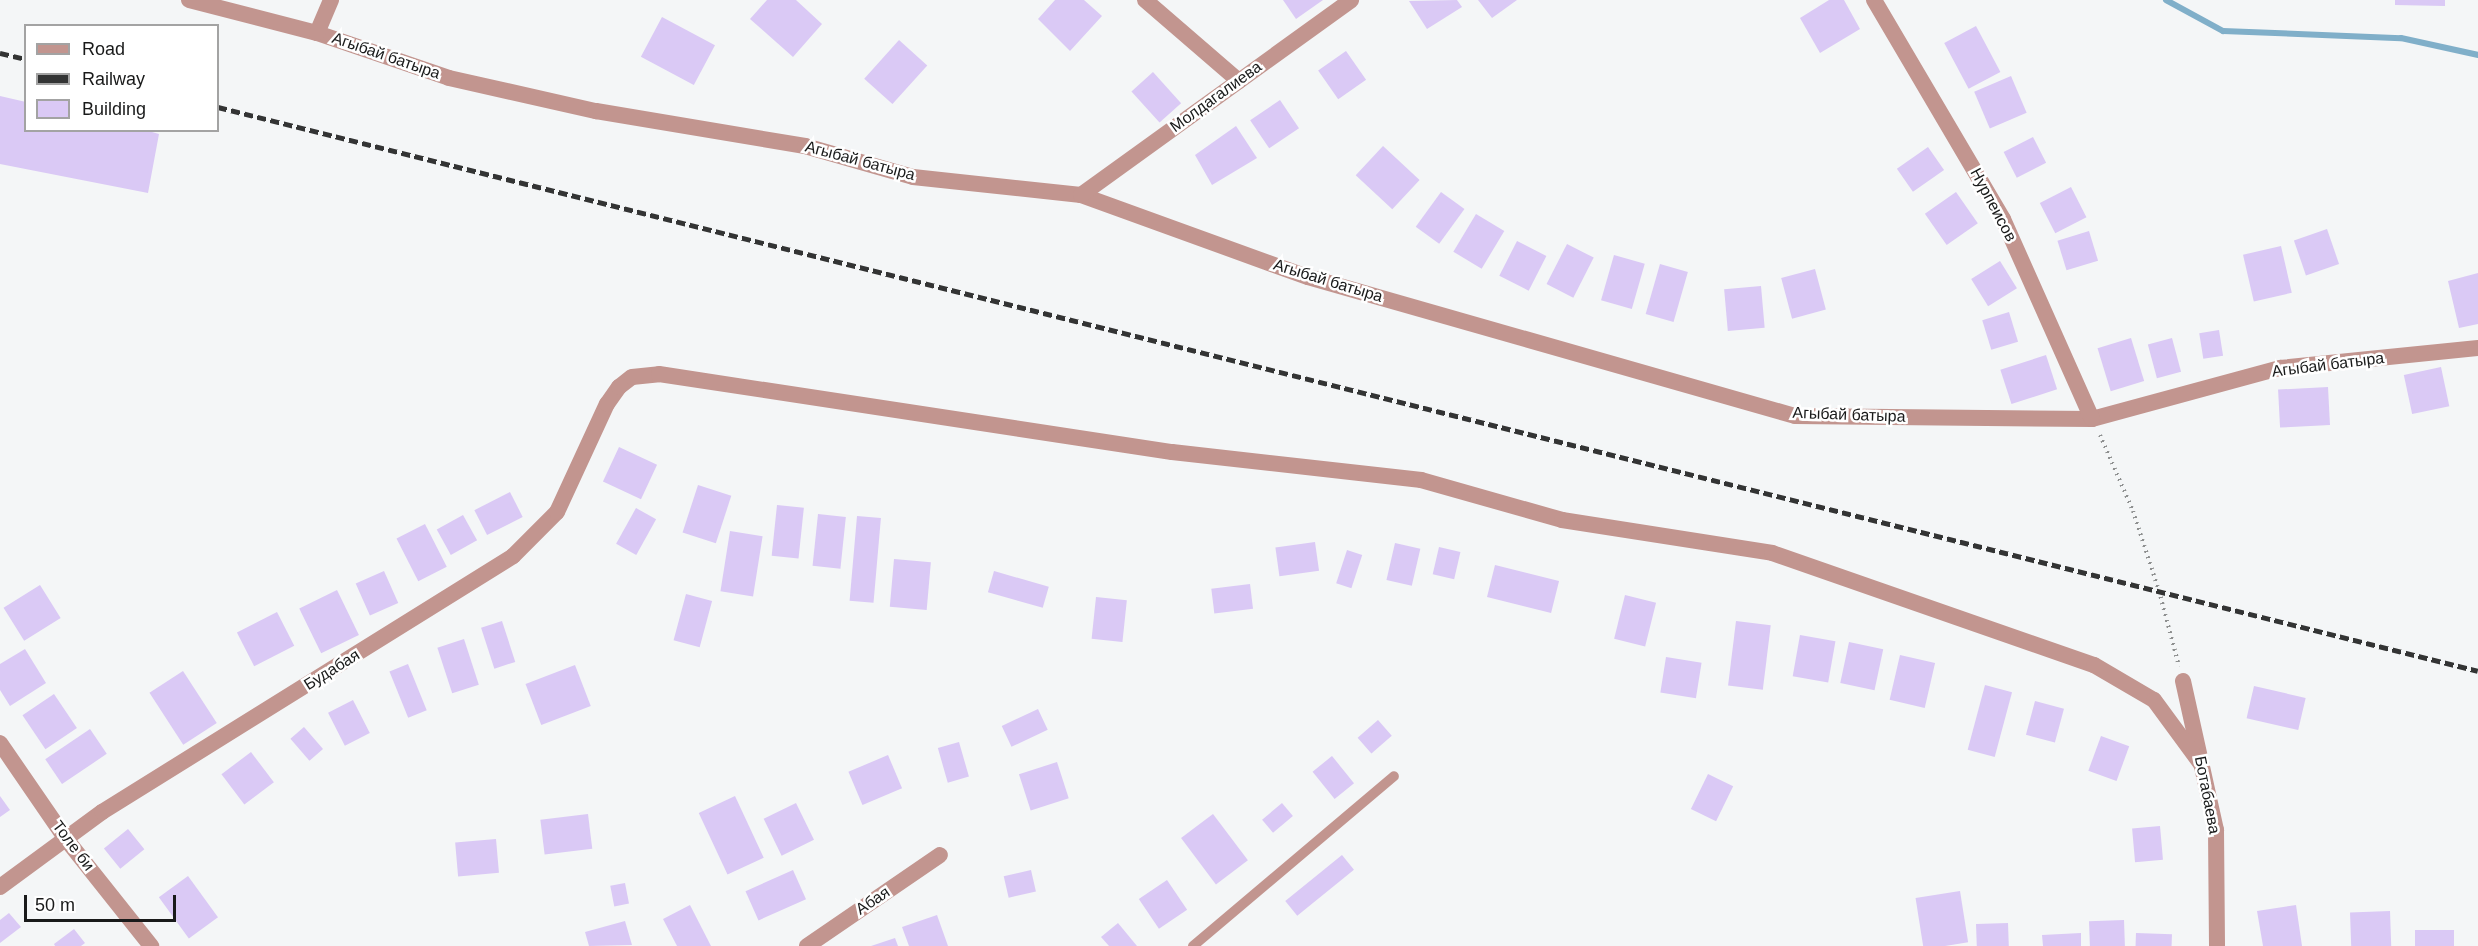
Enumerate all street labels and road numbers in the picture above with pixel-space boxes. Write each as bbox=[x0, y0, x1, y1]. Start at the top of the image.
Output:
street label: Агыбай батыра bbox=[329, 29, 443, 83]
street label: Молдагалиева bbox=[1167, 57, 1265, 137]
street label: Агыбай батыра bbox=[803, 137, 917, 185]
street label: Нурпеисов bbox=[1966, 165, 2020, 245]
street label: Агыбай батыра bbox=[1271, 255, 1385, 307]
street label: Агыбай батыра bbox=[2271, 349, 2385, 381]
street label: Агыбай батыра bbox=[1792, 403, 1906, 427]
street label: Будабая bbox=[301, 645, 363, 695]
street label: Ботабаева bbox=[2190, 754, 2224, 836]
street label: Толе би bbox=[48, 817, 98, 875]
street label: Абая bbox=[852, 883, 894, 919]

